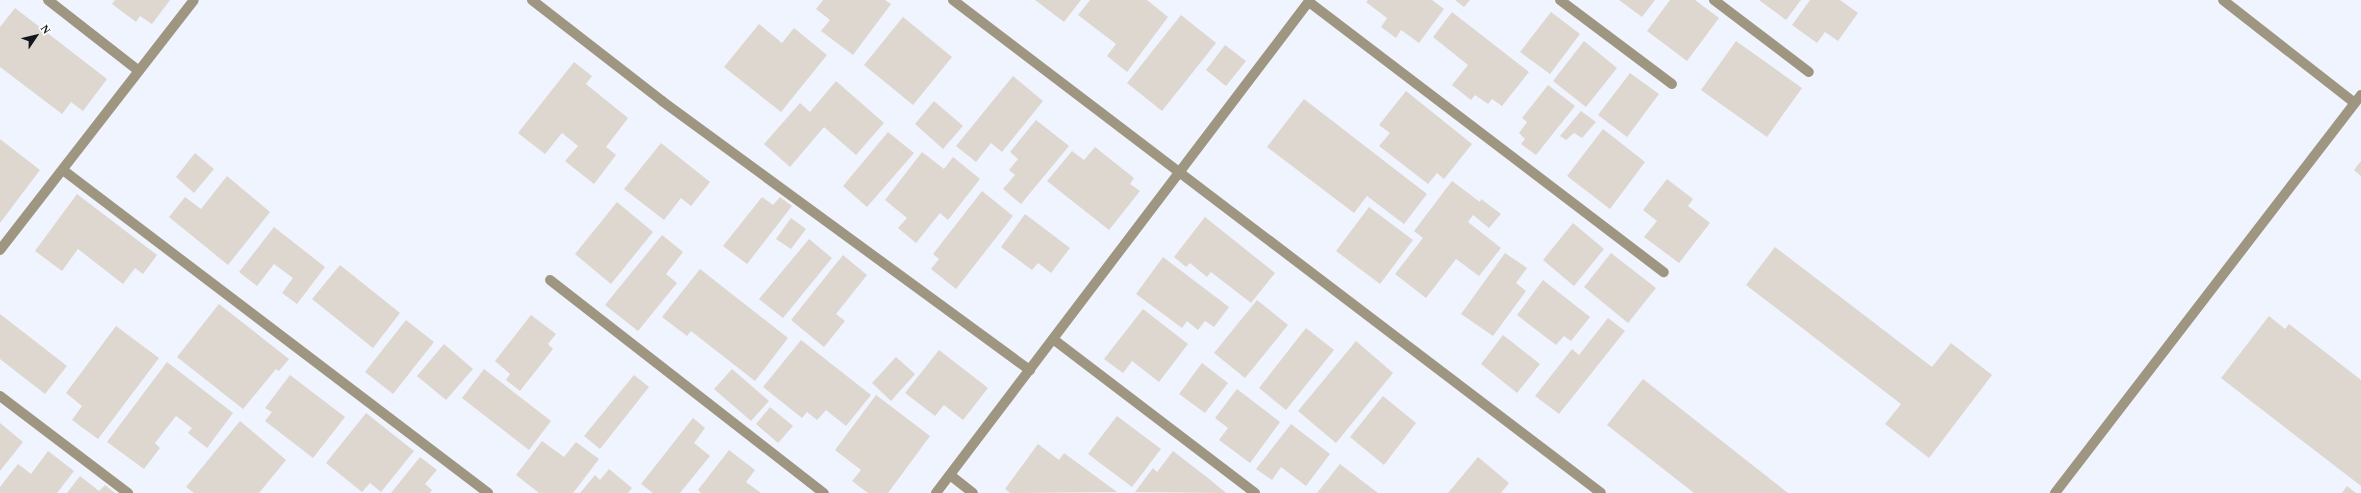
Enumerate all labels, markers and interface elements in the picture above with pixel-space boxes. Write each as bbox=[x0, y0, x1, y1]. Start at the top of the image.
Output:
north arrow bbox=[16, 16, 56, 56]
text: N bbox=[39, 22, 53, 36]

